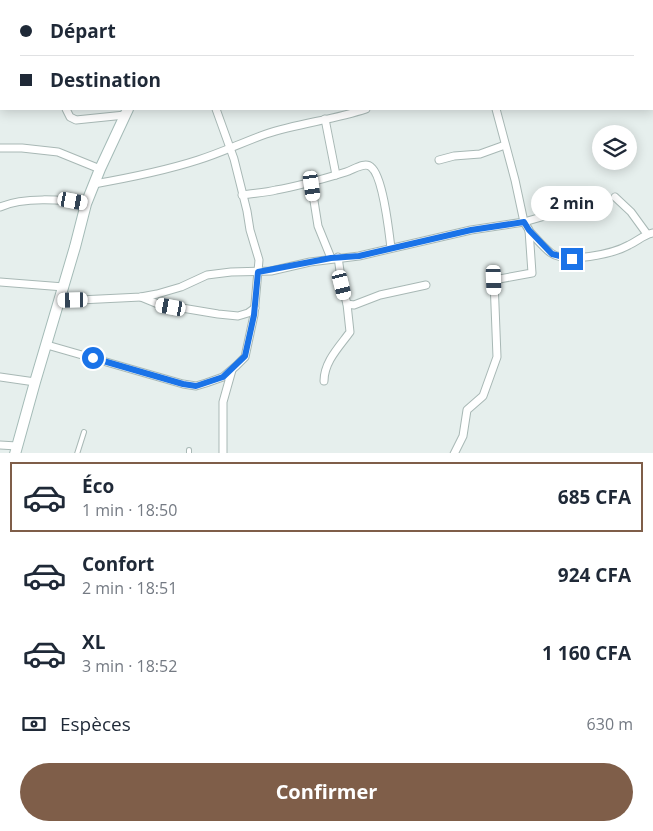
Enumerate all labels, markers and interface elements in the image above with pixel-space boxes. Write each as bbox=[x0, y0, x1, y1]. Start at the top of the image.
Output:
text: Départ bbox=[50, 18, 116, 44]
text: Destination bbox=[50, 67, 161, 93]
map controls bbox=[592, 125, 637, 170]
button: layers bbox=[592, 125, 637, 170]
car bbox=[302, 170, 321, 202]
callout: 2 min bbox=[531, 186, 613, 222]
car bbox=[56, 191, 89, 211]
text: 2 min bbox=[550, 192, 594, 214]
route end bbox=[561, 248, 583, 270]
car bbox=[485, 265, 502, 295]
car bbox=[331, 269, 352, 301]
car bbox=[57, 292, 88, 308]
car bbox=[154, 297, 187, 317]
route start bbox=[82, 347, 104, 369]
text: Éco bbox=[82, 473, 114, 499]
icon: car bbox=[22, 475, 67, 520]
text: 685 CFA bbox=[558, 484, 631, 510]
text: 1 min · 18:50 bbox=[82, 499, 177, 521]
text: Confort bbox=[82, 551, 154, 577]
icon: car bbox=[22, 553, 67, 598]
text: 924 CFA bbox=[558, 562, 631, 588]
text: 2 min · 18:51 bbox=[82, 577, 177, 599]
text: XL bbox=[82, 629, 105, 655]
icon: car bbox=[22, 631, 67, 676]
text: 1 160 CFA bbox=[542, 640, 631, 666]
text: 3 min · 18:52 bbox=[82, 655, 177, 677]
icon: cash bbox=[20, 710, 48, 738]
text: Espèces bbox=[60, 711, 131, 737]
text: 630 m bbox=[587, 713, 633, 735]
button: Confirmer bbox=[20, 763, 633, 821]

